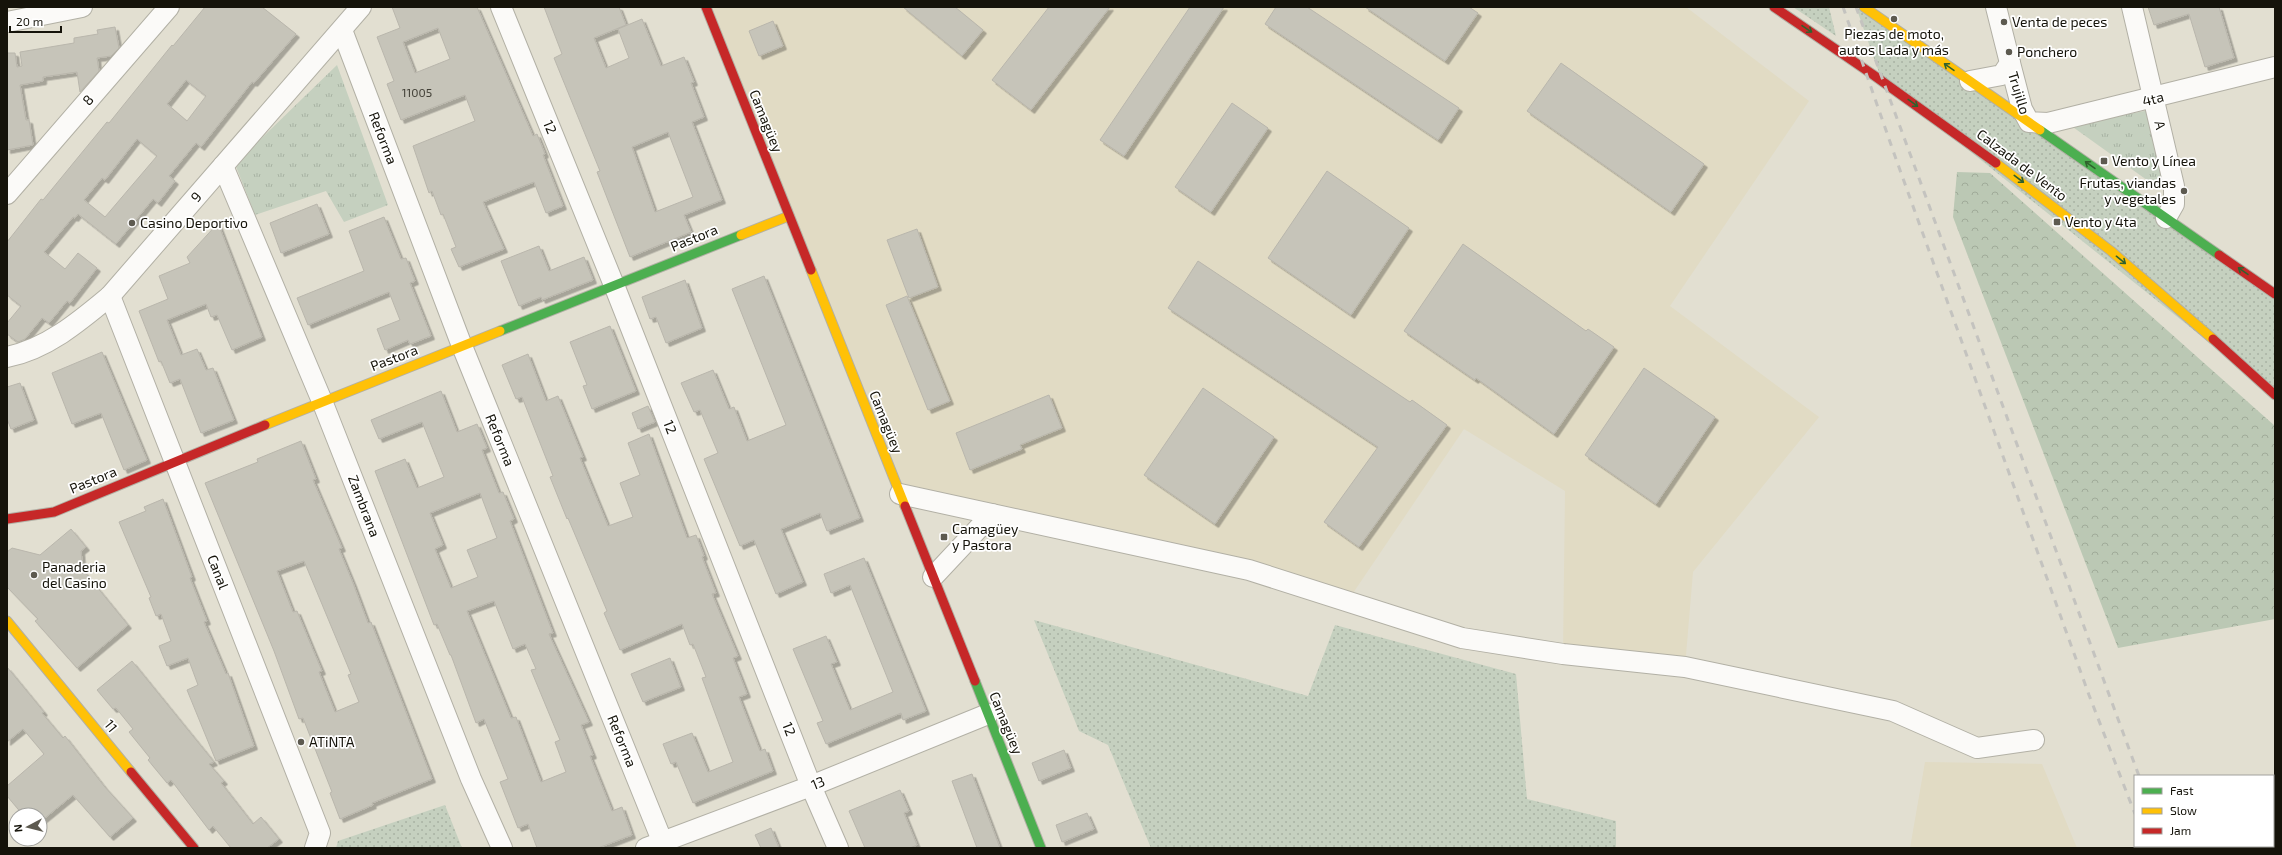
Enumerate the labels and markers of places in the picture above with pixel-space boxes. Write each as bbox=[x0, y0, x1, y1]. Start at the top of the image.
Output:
place label: Venta de peces bbox=[2012, 13, 2107, 30]
marker: Piezas de moto, autos Lada y más bbox=[1889, 14, 1899, 24]
marker: Venta de peces bbox=[1999, 17, 2009, 27]
place label: Piezas de moto, autos Lada y más bbox=[1839, 25, 1949, 58]
place label: Ponchero bbox=[2017, 43, 2077, 60]
marker: Ponchero bbox=[2004, 47, 2014, 57]
place label: Vento y Línea bbox=[2112, 152, 2196, 169]
marker: Vento y Línea bbox=[2099, 156, 2109, 166]
place label: Frutas, viandas y vegetales bbox=[2079, 174, 2176, 207]
marker: Frutas, viandas y vegetales bbox=[2179, 186, 2189, 196]
place label: Vento y 4ta bbox=[2065, 213, 2137, 230]
place label: Casino Deportivo bbox=[140, 214, 248, 231]
marker: Vento y 4ta bbox=[2052, 217, 2062, 227]
marker: Casino Deportivo bbox=[127, 218, 137, 228]
place label: Camagüey y Pastora bbox=[952, 520, 1019, 553]
marker: Camagüey y Pastora bbox=[939, 532, 949, 542]
place label: Panaderia del Casino bbox=[42, 558, 107, 591]
marker: Panaderia del Casino bbox=[29, 570, 39, 580]
place label: ATiNTA bbox=[309, 733, 355, 750]
marker: ATiNTA bbox=[296, 737, 306, 747]

